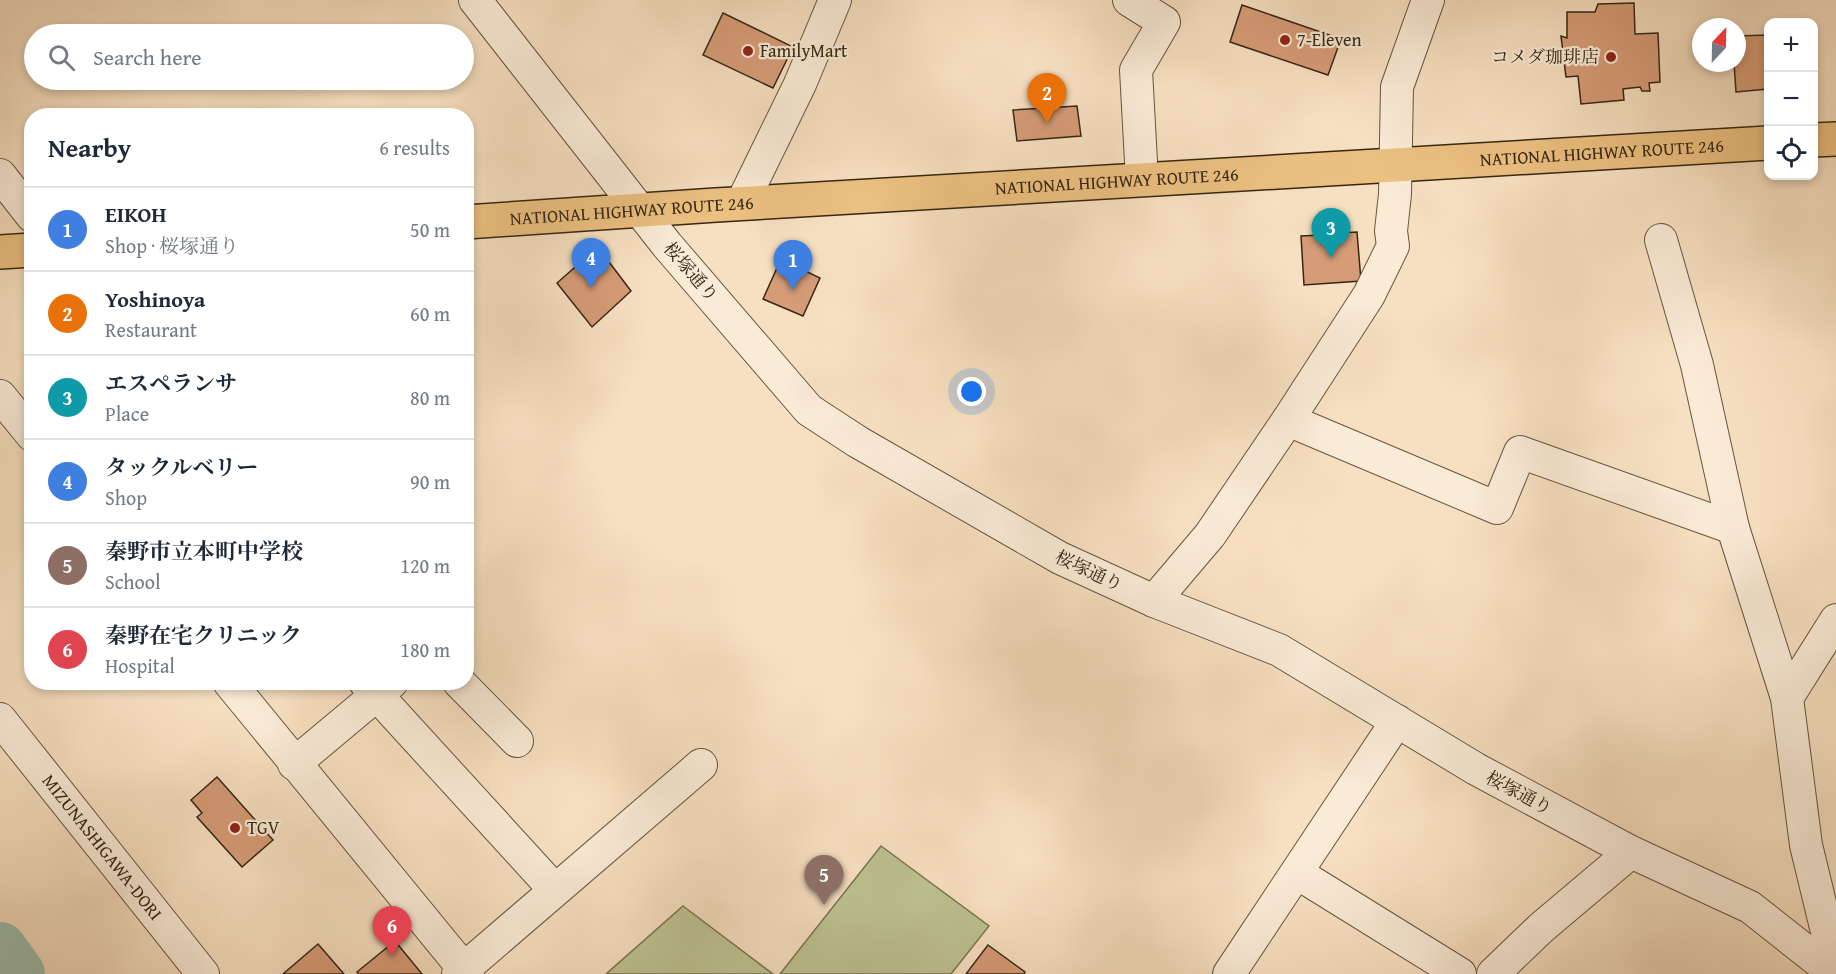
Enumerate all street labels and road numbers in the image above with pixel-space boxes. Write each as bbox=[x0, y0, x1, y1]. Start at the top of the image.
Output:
street label: NATIONAL HIGHWAY ROUTE 246 bbox=[1479, 132, 1725, 173]
street label: NATIONAL HIGHWAY ROUTE 246 bbox=[994, 160, 1239, 202]
street label: NATIONAL HIGHWAY ROUTE 246 bbox=[509, 189, 754, 232]
street label: 桜塚通り bbox=[658, 236, 725, 308]
street label: 桜塚通り bbox=[1051, 543, 1128, 598]
street label: 桜塚通り bbox=[1481, 764, 1557, 821]
street label: MIZUNASHIGAWA-DORI bbox=[36, 768, 169, 926]

